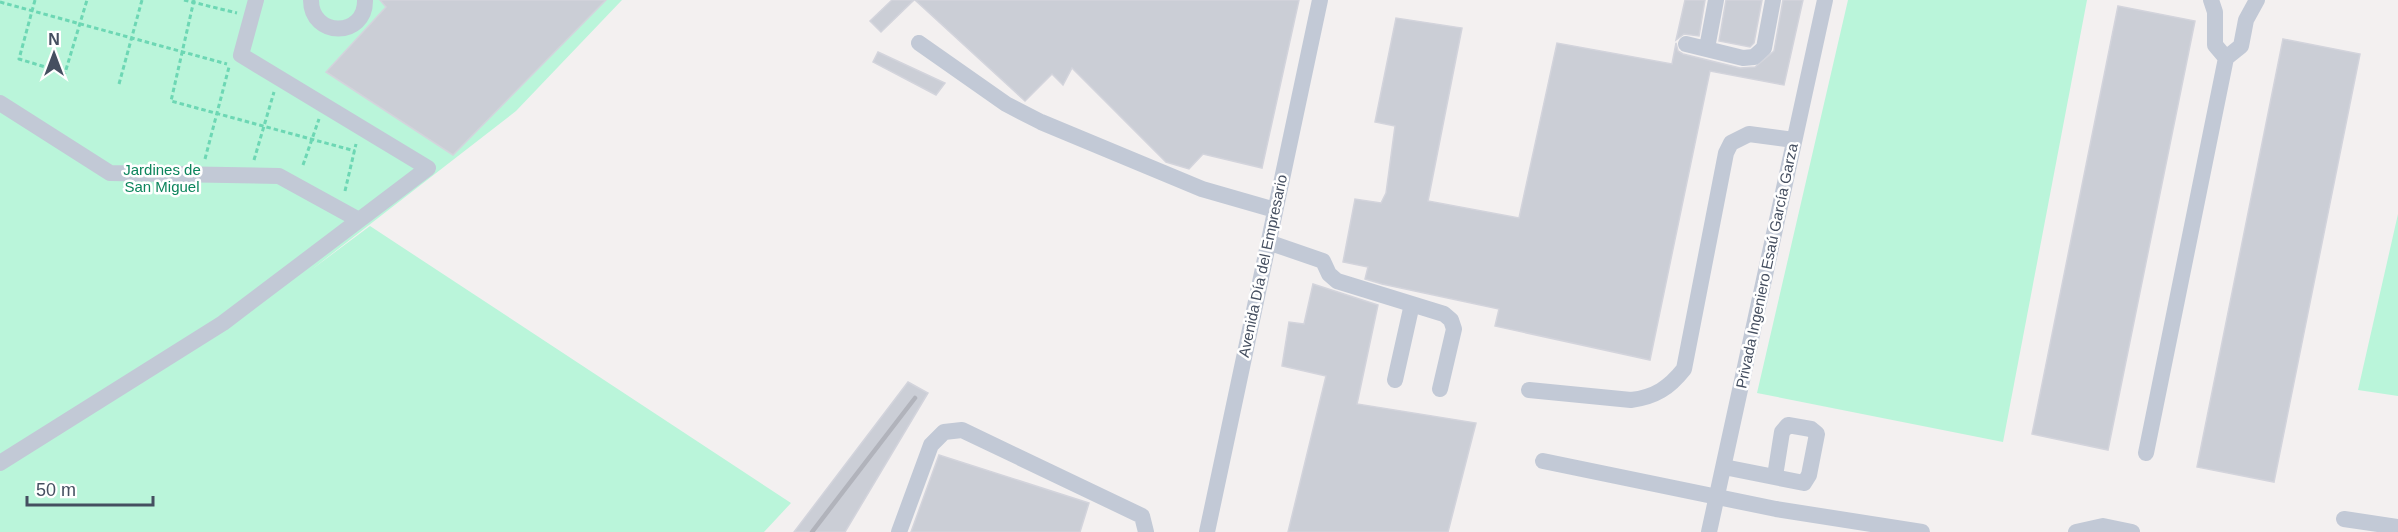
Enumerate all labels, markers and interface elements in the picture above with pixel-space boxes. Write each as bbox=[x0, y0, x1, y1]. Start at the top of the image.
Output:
north arrow bbox=[24, 24, 84, 84]
text: N bbox=[48, 31, 60, 48]
street label: Privada Ingeniero Esaú García Garza bbox=[1732, 141, 1801, 390]
park label: Jardines de San Miguel bbox=[123, 161, 201, 195]
street label: Avenida Día del Empresario bbox=[1235, 173, 1290, 359]
scale bar bbox=[27, 469, 153, 507]
text: 50 m bbox=[36, 480, 76, 500]

